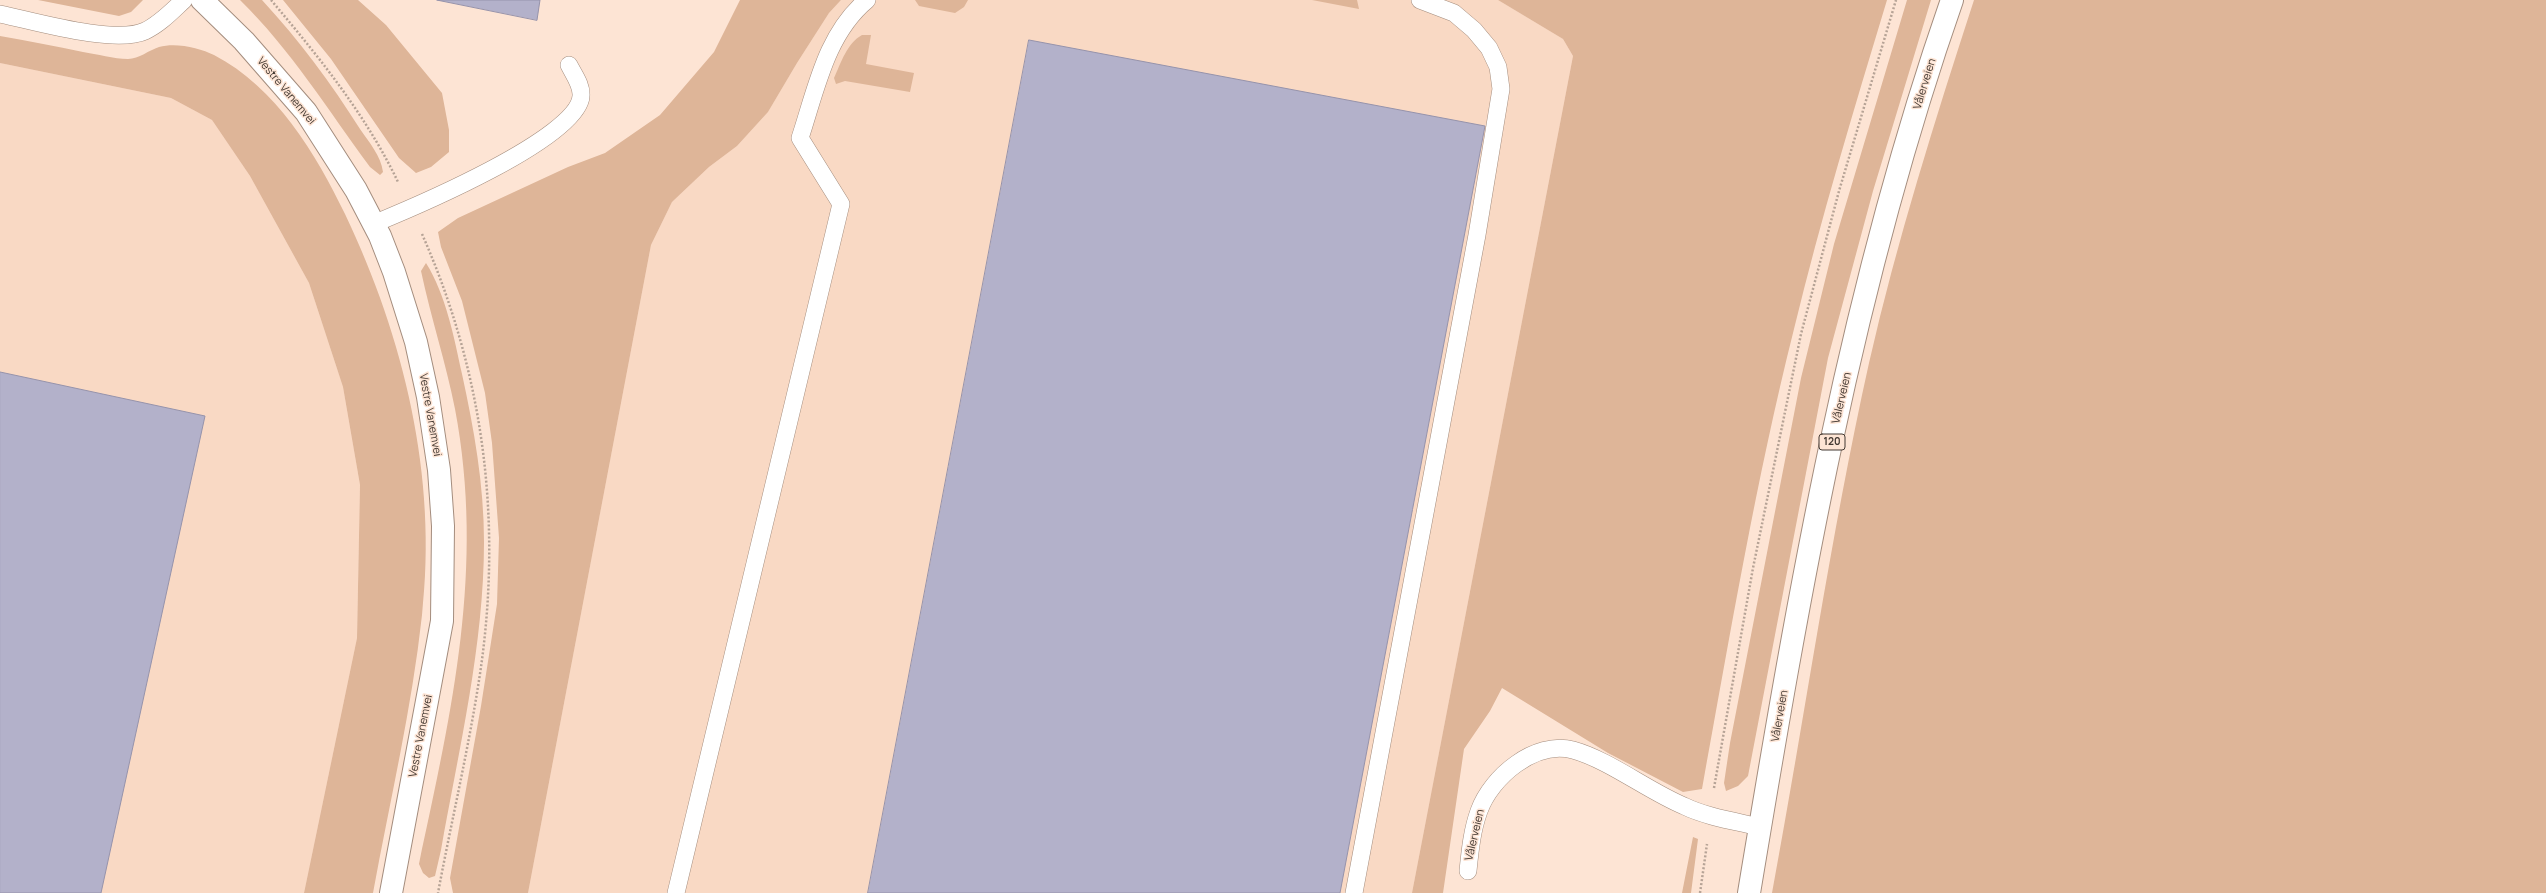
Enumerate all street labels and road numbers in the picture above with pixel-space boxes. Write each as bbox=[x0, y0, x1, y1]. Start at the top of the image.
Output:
street label: Vestre Vanemvei bbox=[254, 55, 318, 127]
street label: Vålerveien bbox=[1911, 57, 1939, 111]
street label: Vålerveien bbox=[1830, 371, 1854, 425]
street label: Vestre Vanemvei bbox=[416, 373, 444, 457]
road number: 120 bbox=[1819, 434, 1845, 450]
street label: Vålerveien bbox=[1769, 689, 1791, 743]
street label: Vestre Vanemvei bbox=[407, 694, 435, 778]
street label: Vålerveien bbox=[1463, 808, 1487, 862]

